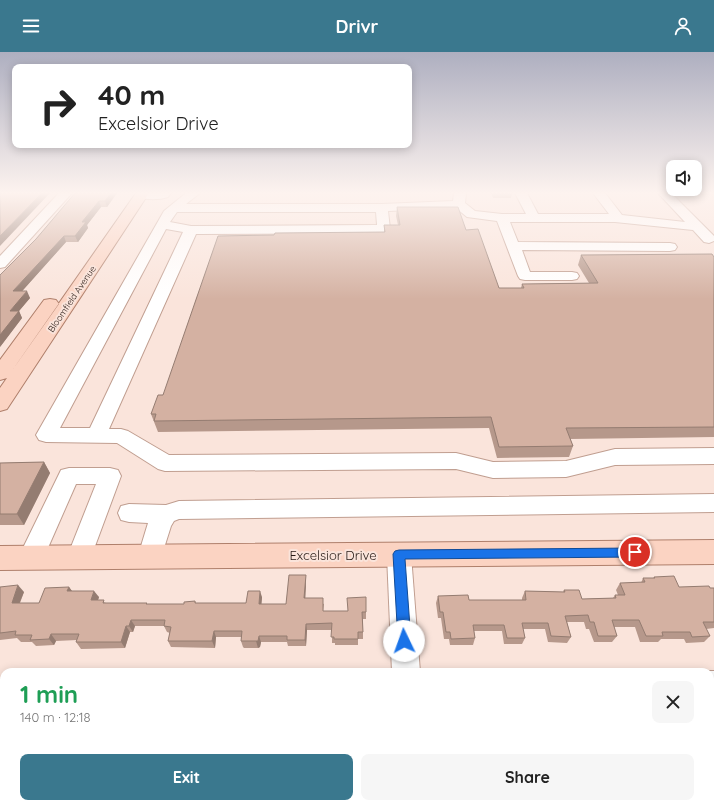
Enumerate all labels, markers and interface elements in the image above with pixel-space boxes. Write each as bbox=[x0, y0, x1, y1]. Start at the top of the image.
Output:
icon: menu bbox=[20, 15, 42, 37]
text: Drivr bbox=[336, 15, 378, 38]
icon: person bbox=[672, 15, 694, 37]
text: 40 m bbox=[98, 77, 165, 112]
icon: right bbox=[32, 80, 84, 132]
text: Excelsior Drive bbox=[98, 112, 219, 135]
map controls bbox=[666, 160, 702, 196]
button: sound bbox=[666, 160, 702, 196]
street label: Bloomfield Avenue bbox=[45, 263, 98, 334]
pin bbox=[618, 535, 652, 569]
icon: arrive bbox=[624, 541, 646, 563]
street label: Excelsior Drive bbox=[289, 547, 377, 563]
position arrow bbox=[383, 620, 425, 662]
text: 1 min bbox=[20, 679, 78, 709]
button: close bbox=[652, 681, 694, 723]
text: 140 m · 12:18 bbox=[20, 709, 91, 725]
button: Exit bbox=[20, 754, 353, 800]
button: Share bbox=[361, 754, 694, 800]

